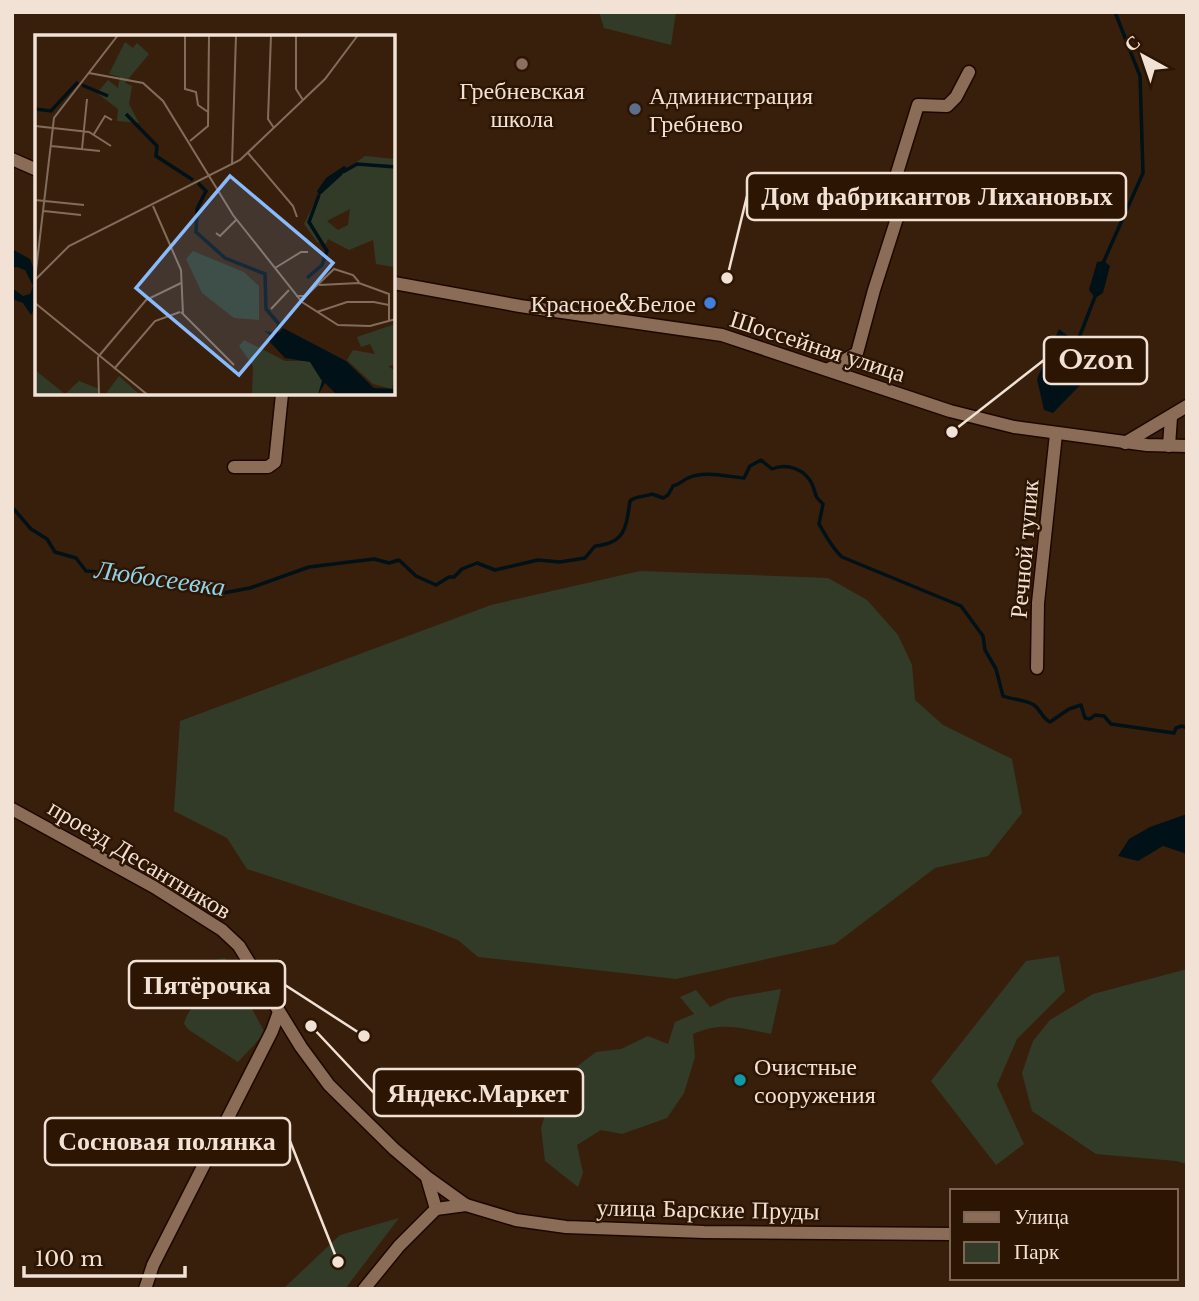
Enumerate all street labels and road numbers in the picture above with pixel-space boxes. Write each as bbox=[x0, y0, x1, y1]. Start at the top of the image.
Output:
street label: Шоссейная улица bbox=[727, 304, 910, 388]
street label: Речной тупик bbox=[1003, 478, 1045, 620]
street label: проезд Десантников bbox=[43, 793, 237, 925]
street label: улица Барские Пруды bbox=[596, 1193, 820, 1225]

